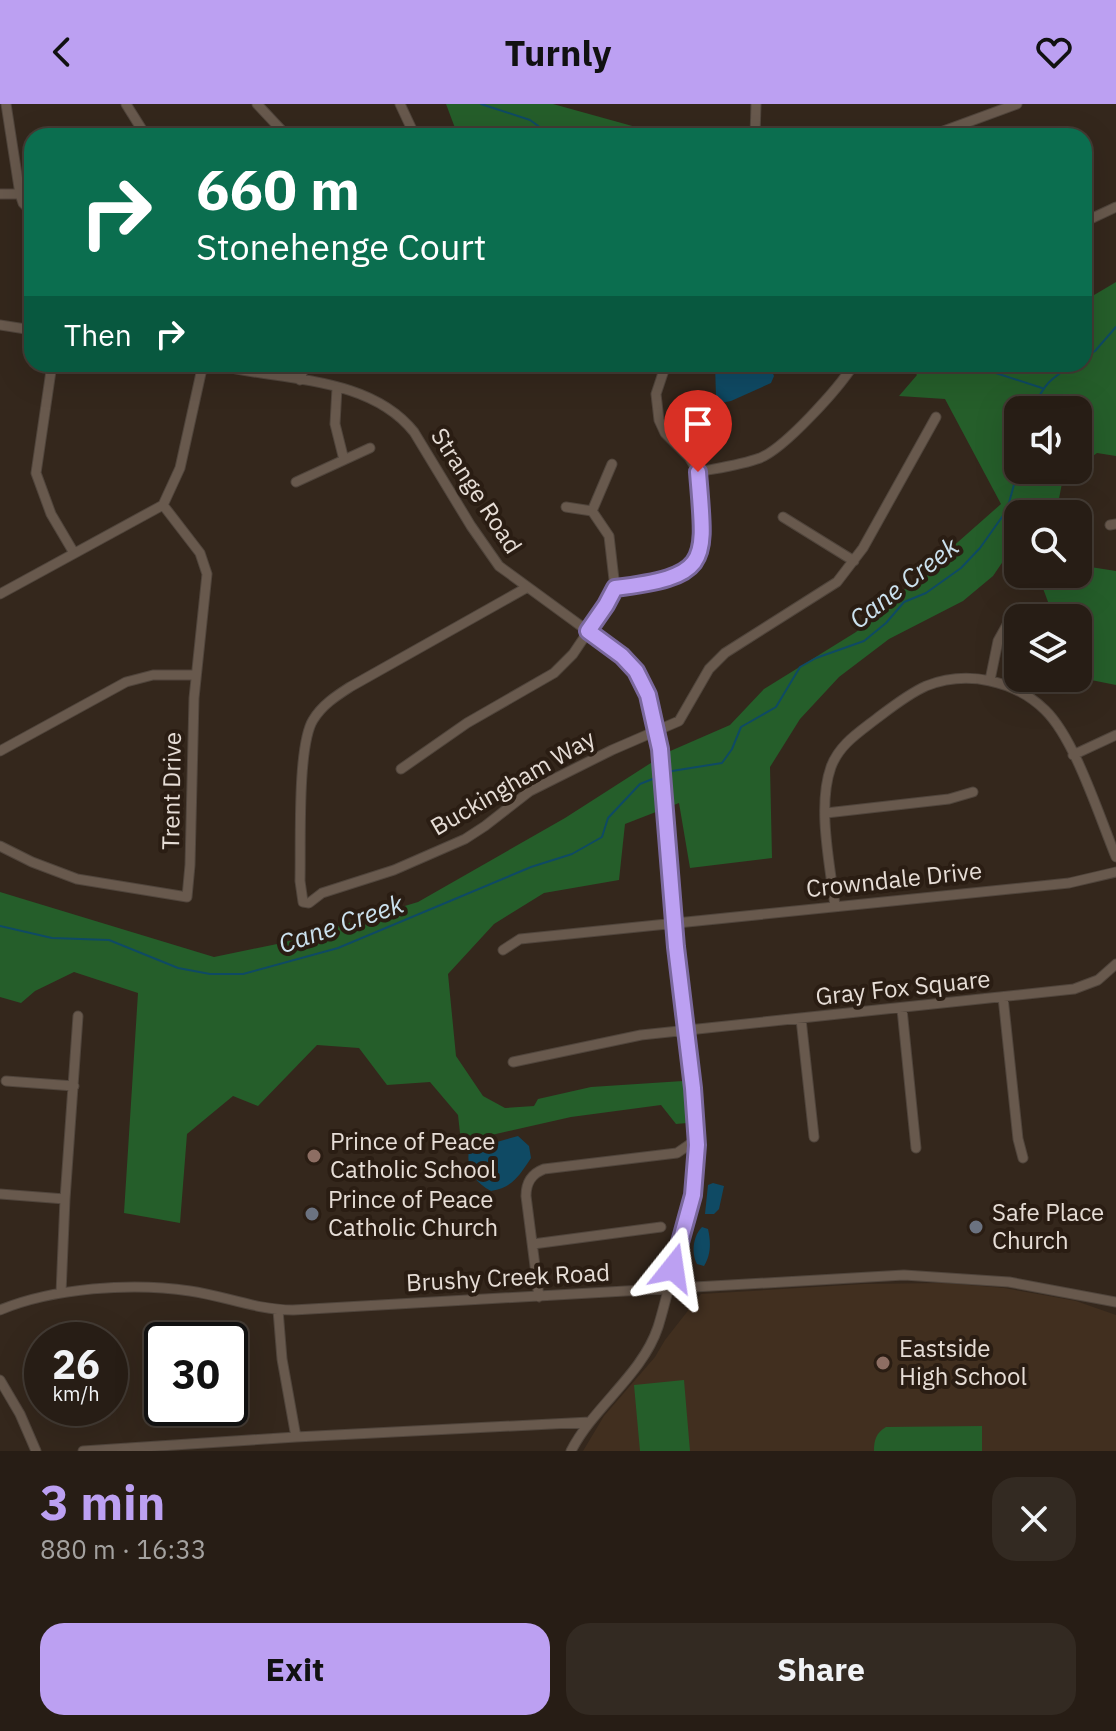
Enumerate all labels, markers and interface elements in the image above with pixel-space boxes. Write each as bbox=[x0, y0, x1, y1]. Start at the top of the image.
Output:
text: Turnly bbox=[505, 29, 611, 76]
icon: back bbox=[40, 30, 84, 74]
icon: heart bbox=[1032, 30, 1076, 74]
text: 660 m bbox=[196, 153, 360, 225]
icon: right bbox=[64, 160, 168, 264]
text: Stonehenge Court bbox=[196, 223, 486, 270]
icon: right bbox=[148, 312, 192, 356]
text: Then bbox=[64, 315, 132, 354]
pin bbox=[664, 390, 732, 472]
map controls bbox=[1004, 396, 1092, 692]
button: sound bbox=[1004, 396, 1092, 484]
icon: arrive bbox=[676, 402, 720, 446]
street label: Strange Road bbox=[424, 421, 529, 560]
button: search bbox=[1004, 500, 1092, 588]
water label: Cane Creek bbox=[842, 529, 965, 636]
button: layers bbox=[1004, 604, 1092, 692]
street label: Buckingham Way bbox=[424, 722, 601, 842]
street label: Trent Drive bbox=[154, 732, 188, 850]
street label: Crowndale Drive bbox=[804, 854, 983, 904]
water label: Cane Creek bbox=[274, 886, 408, 960]
street label: Gray Fox Square bbox=[814, 962, 992, 1012]
place label: Prince of Peace Catholic School bbox=[330, 1125, 497, 1185]
marker: Prince of Peace Catholic School bbox=[305, 1147, 323, 1165]
place label: Prince of Peace Catholic Church bbox=[328, 1183, 498, 1243]
place label: Safe Place Church bbox=[992, 1196, 1104, 1256]
marker: Prince of Peace Catholic Church bbox=[303, 1205, 321, 1223]
marker: Safe Place Church bbox=[967, 1218, 985, 1236]
position arrow bbox=[631, 1226, 715, 1310]
street label: Brushy Creek Road bbox=[405, 1256, 611, 1298]
speed limit sign: 30 bbox=[144, 1322, 248, 1426]
place label: Eastside High School bbox=[899, 1332, 1027, 1392]
text: 26 bbox=[52, 1338, 100, 1390]
marker: Eastside High School bbox=[874, 1354, 892, 1372]
text: km/h bbox=[52, 1380, 100, 1407]
text: 3 min bbox=[40, 1471, 165, 1533]
button: close bbox=[992, 1477, 1076, 1561]
text: 880 m · 16:33 bbox=[40, 1532, 206, 1566]
button: Exit bbox=[40, 1623, 550, 1715]
button: Share bbox=[566, 1623, 1076, 1715]

